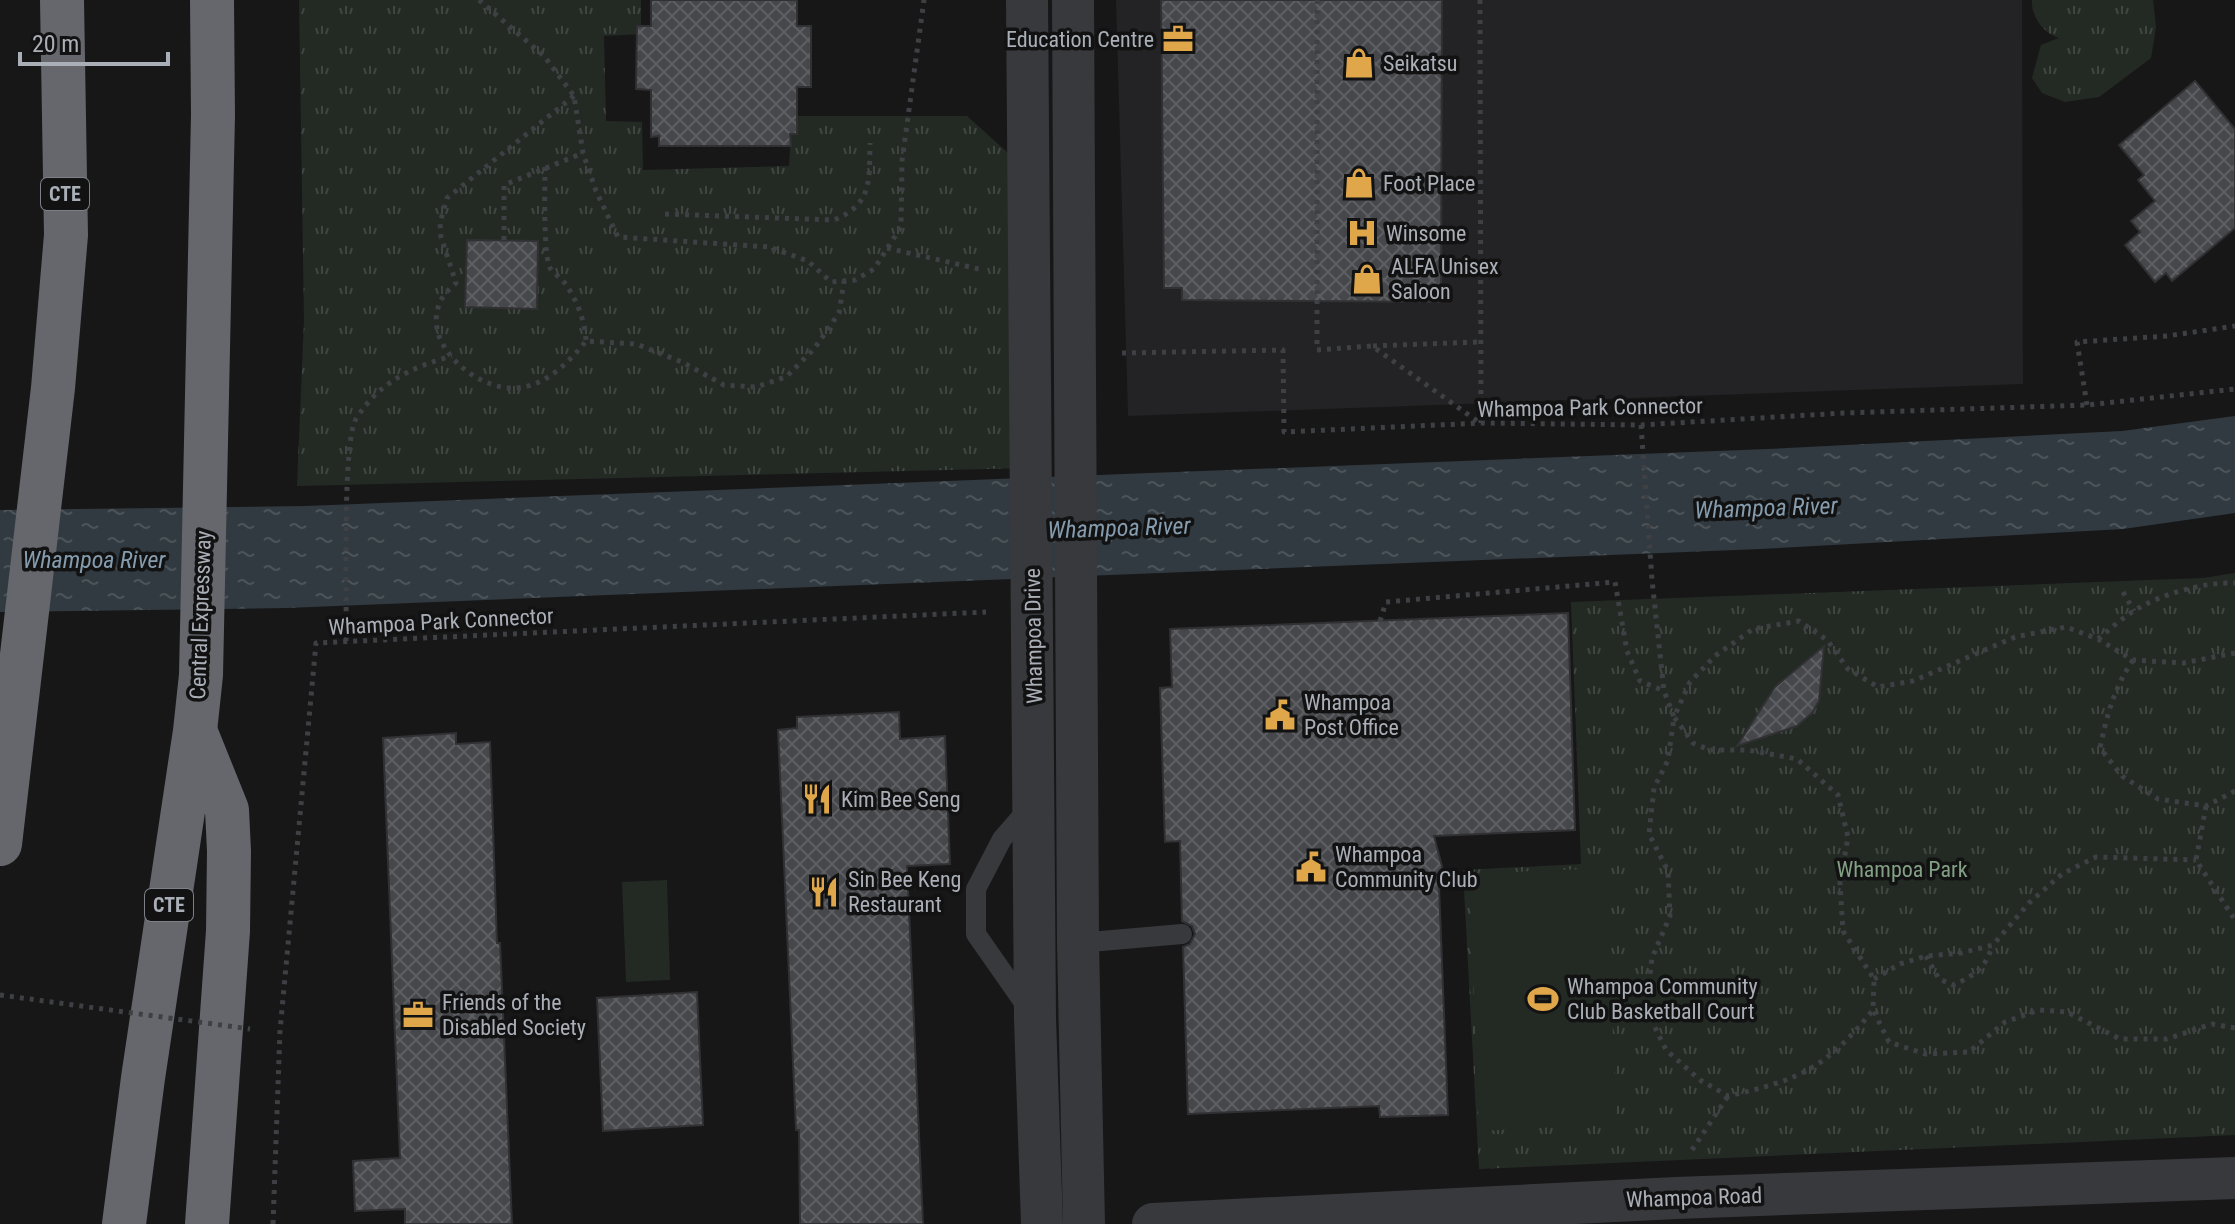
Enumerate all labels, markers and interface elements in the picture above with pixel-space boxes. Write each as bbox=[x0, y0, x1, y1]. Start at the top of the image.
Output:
scale bar bbox=[20, 16, 168, 66]
office icon: Education Centre bbox=[1161, 22, 1195, 56]
place label: Education Centre bbox=[1006, 27, 1154, 52]
text: 20 m bbox=[32, 30, 79, 58]
shop icon: Seikatsu bbox=[1342, 46, 1376, 80]
place label: Seikatsu bbox=[1383, 51, 1457, 76]
shop icon: Foot Place bbox=[1342, 166, 1376, 200]
place label: Foot Place bbox=[1383, 171, 1475, 196]
road number: CTE bbox=[41, 178, 89, 210]
hospital icon: Winsome bbox=[1345, 216, 1379, 250]
place label: Winsome bbox=[1386, 221, 1466, 246]
place label: ALFA Unisex Saloon bbox=[1391, 254, 1499, 304]
shop icon: ALFA Unisex Saloon bbox=[1350, 262, 1384, 296]
street label: Whampoa Park Connector bbox=[1477, 393, 1703, 422]
water label: Whampoa River bbox=[1694, 491, 1839, 524]
water label: Whampoa River bbox=[1047, 511, 1192, 544]
street label: Central Expressway bbox=[185, 530, 216, 700]
water label: Whampoa River bbox=[23, 546, 166, 574]
street label: Whampoa Drive bbox=[1020, 568, 1047, 704]
street label: Whampoa Park Connector bbox=[328, 603, 555, 640]
place label: Whampoa Post Office bbox=[1304, 690, 1399, 740]
public building icon: Whampoa Post Office bbox=[1263, 698, 1297, 732]
restaurant icon: Kim Bee Seng bbox=[800, 782, 834, 816]
place label: Kim Bee Seng bbox=[841, 787, 961, 812]
place label: Whampoa Community Club bbox=[1335, 842, 1478, 892]
public building icon: Whampoa Community Club bbox=[1294, 850, 1328, 884]
park label: Whampoa Park bbox=[1836, 857, 1968, 882]
place label: Sin Bee Keng Restaurant bbox=[848, 867, 961, 917]
restaurant icon: Sin Bee Keng Restaurant bbox=[807, 875, 841, 909]
road number: CTE bbox=[145, 889, 193, 921]
place label: Whampoa Community Club Basketball Court bbox=[1567, 974, 1758, 1024]
sports icon: Whampoa Community Club Basketball Court bbox=[1526, 982, 1560, 1016]
place label: Friends of the Disabled Society bbox=[442, 990, 586, 1040]
office icon: Friends of the Disabled Society bbox=[401, 998, 435, 1032]
street label: Whampoa Road bbox=[1626, 1183, 1762, 1212]

